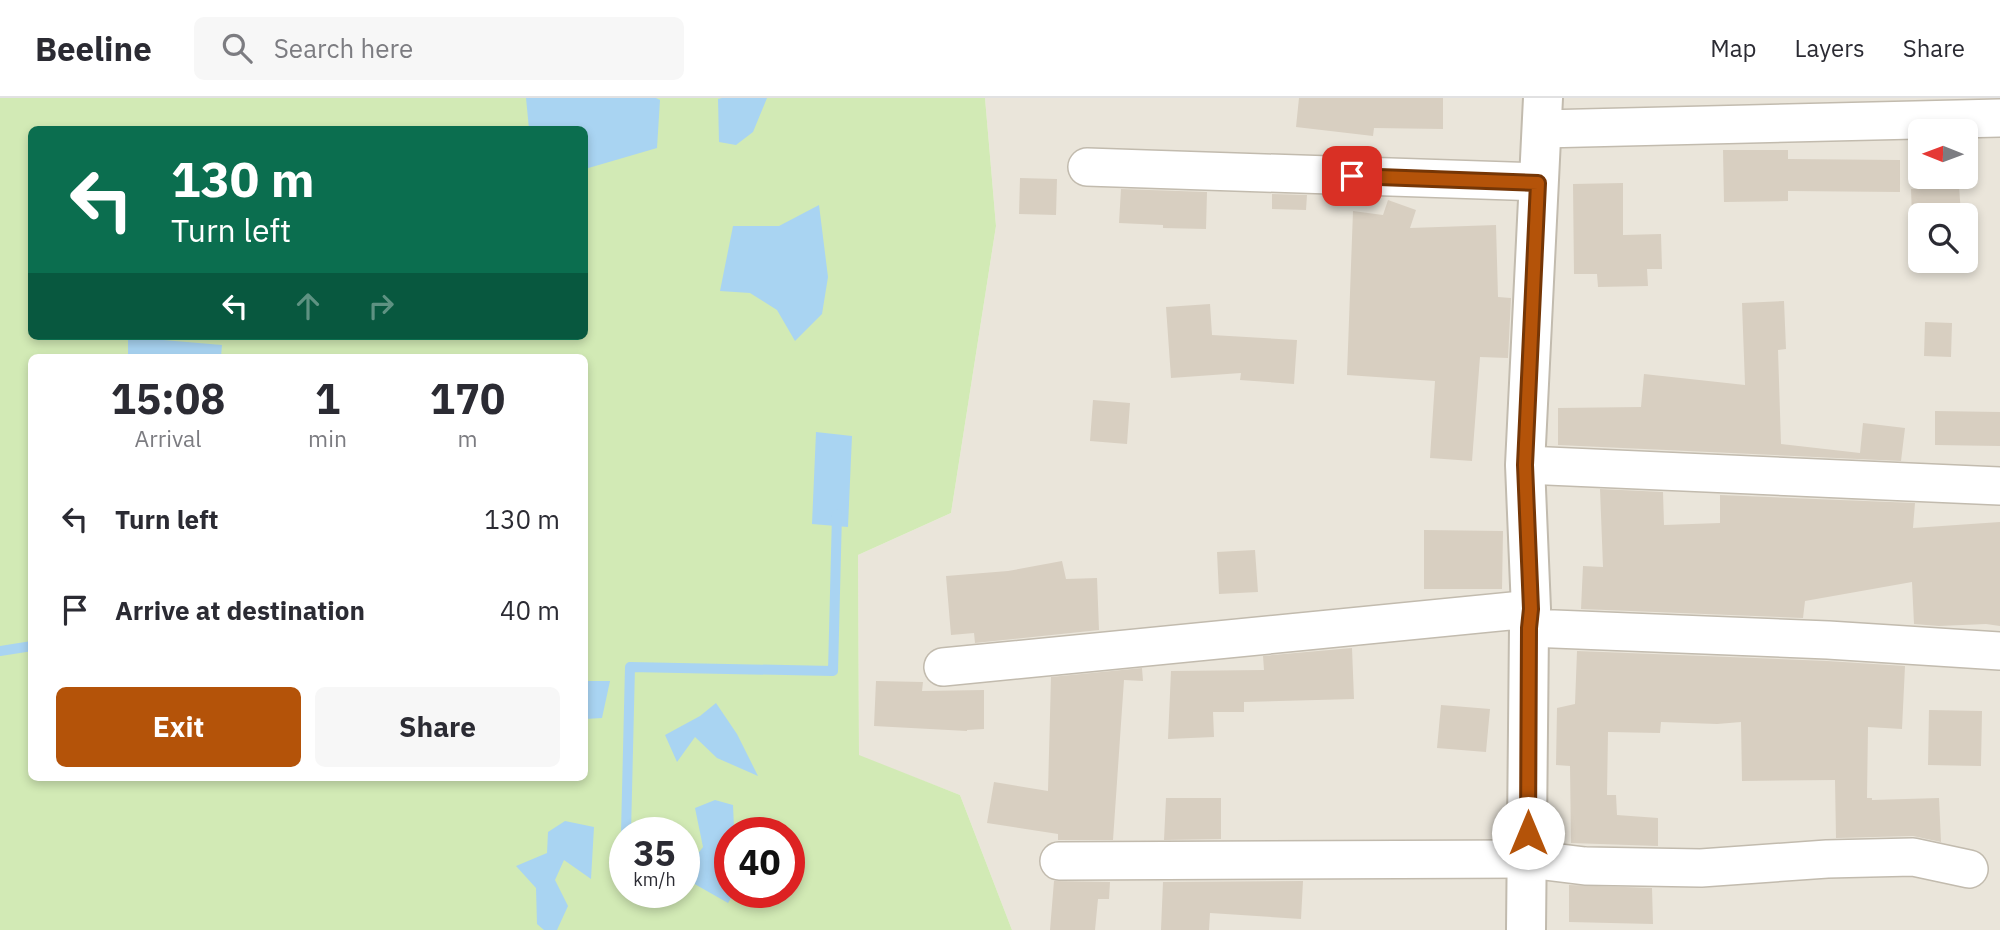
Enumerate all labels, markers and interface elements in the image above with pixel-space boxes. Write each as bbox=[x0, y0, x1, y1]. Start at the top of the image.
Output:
search box bbox=[194, 17, 684, 80]
text: Beeline bbox=[35, 27, 152, 70]
icon: search bbox=[218, 29, 256, 67]
text: Search here bbox=[274, 31, 413, 65]
text: Map bbox=[1710, 32, 1757, 64]
text: Layers bbox=[1795, 32, 1865, 64]
text: Share bbox=[1903, 32, 1965, 64]
north arrow bbox=[1908, 119, 1978, 189]
map controls bbox=[1908, 119, 1978, 273]
pin bbox=[1322, 146, 1382, 206]
text: 130 m bbox=[171, 147, 315, 210]
icon: left bbox=[56, 154, 147, 245]
icon: arrive bbox=[1333, 157, 1371, 195]
button: search bbox=[1908, 203, 1978, 273]
text: Turn left bbox=[171, 209, 291, 251]
icon: left bbox=[216, 287, 254, 325]
icon: ahead bbox=[289, 287, 327, 325]
icon: right bbox=[362, 287, 400, 325]
text: 15:08 bbox=[111, 371, 225, 426]
text: 1 bbox=[315, 371, 340, 426]
text: 170 bbox=[430, 371, 505, 426]
text: Arrival bbox=[135, 423, 202, 453]
text: min bbox=[308, 423, 347, 453]
text: m bbox=[457, 423, 478, 453]
icon: left bbox=[56, 500, 94, 538]
text: Turn left bbox=[115, 502, 218, 536]
text: 130 m bbox=[484, 502, 560, 536]
icon: arrive bbox=[56, 591, 94, 629]
text: Arrive at destination bbox=[115, 593, 365, 627]
text: 40 m bbox=[500, 593, 560, 627]
button: Exit bbox=[56, 687, 301, 767]
button: Share bbox=[315, 687, 560, 767]
position arrow bbox=[1491, 796, 1565, 870]
speed limit sign: 40 bbox=[714, 817, 805, 908]
text: 35 bbox=[633, 830, 676, 876]
text: km/h bbox=[633, 868, 676, 891]

